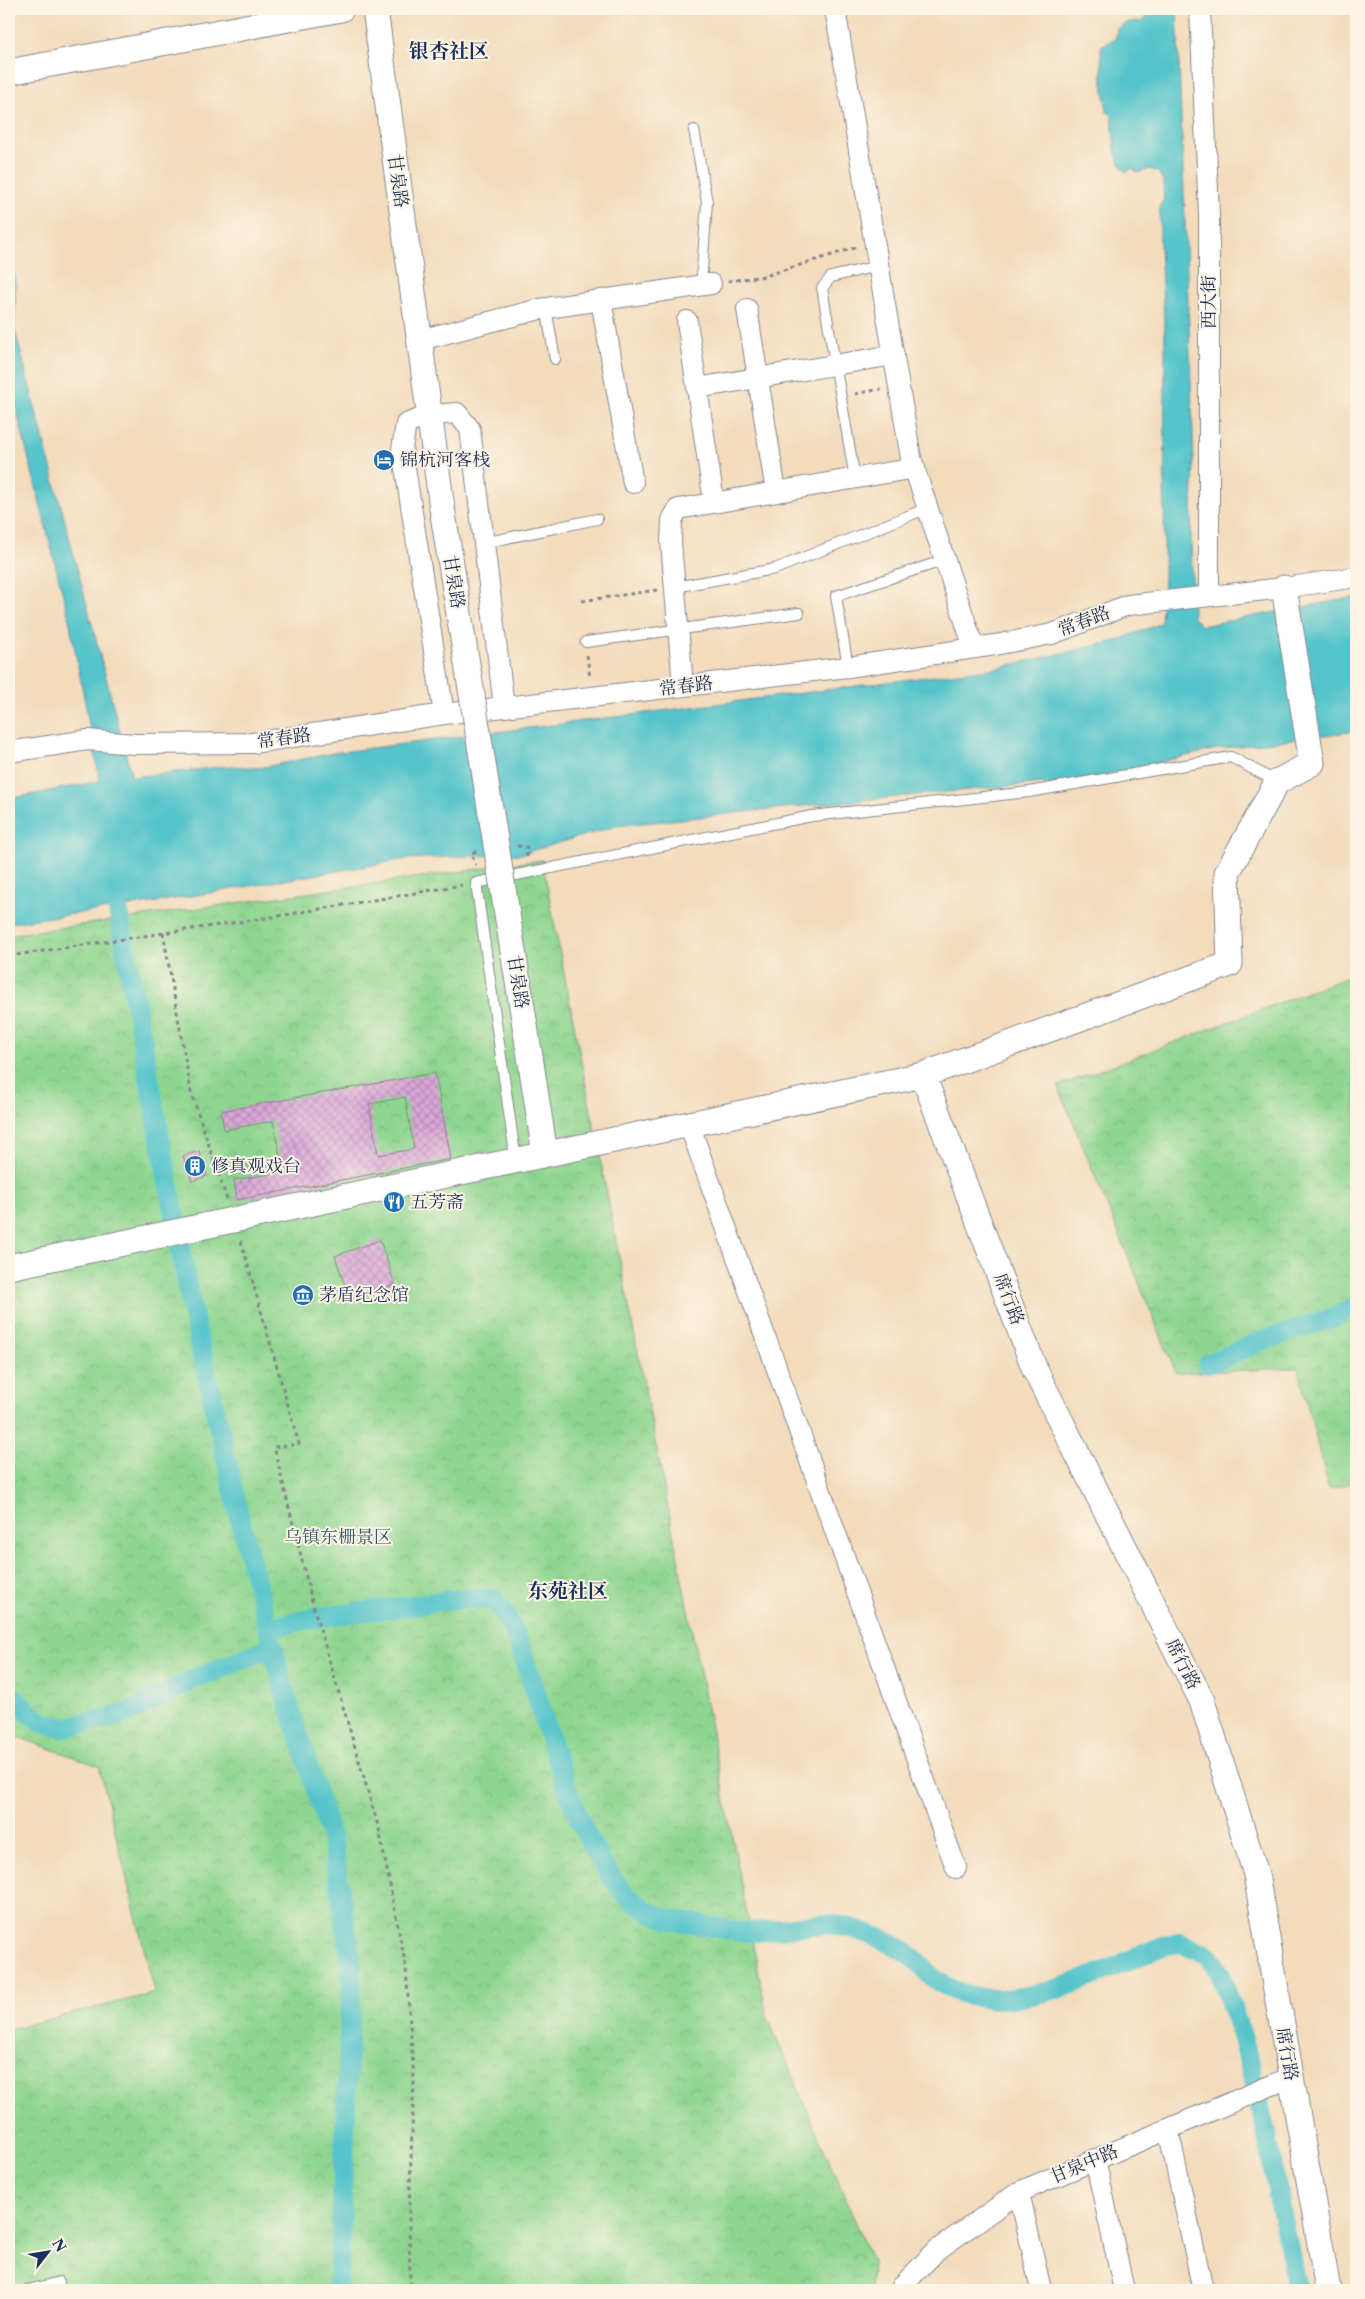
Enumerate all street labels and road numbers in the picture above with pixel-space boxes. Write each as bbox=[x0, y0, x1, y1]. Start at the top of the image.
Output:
street label: 甘泉路 bbox=[383, 153, 413, 209]
street label: 西大街 bbox=[1198, 275, 1220, 329]
street label: 甘泉路 bbox=[439, 554, 469, 610]
street label: 常春路 bbox=[1055, 601, 1113, 641]
street label: 常春路 bbox=[658, 672, 714, 700]
street label: 常春路 bbox=[256, 723, 312, 753]
street label: 甘泉路 bbox=[503, 954, 533, 1010]
street label: 席行路 bbox=[989, 1270, 1029, 1328]
street label: 席行路 bbox=[1161, 1635, 1205, 1693]
street label: 席行路 bbox=[1271, 2026, 1303, 2082]
street label: 甘泉中路 bbox=[1047, 2140, 1121, 2188]

